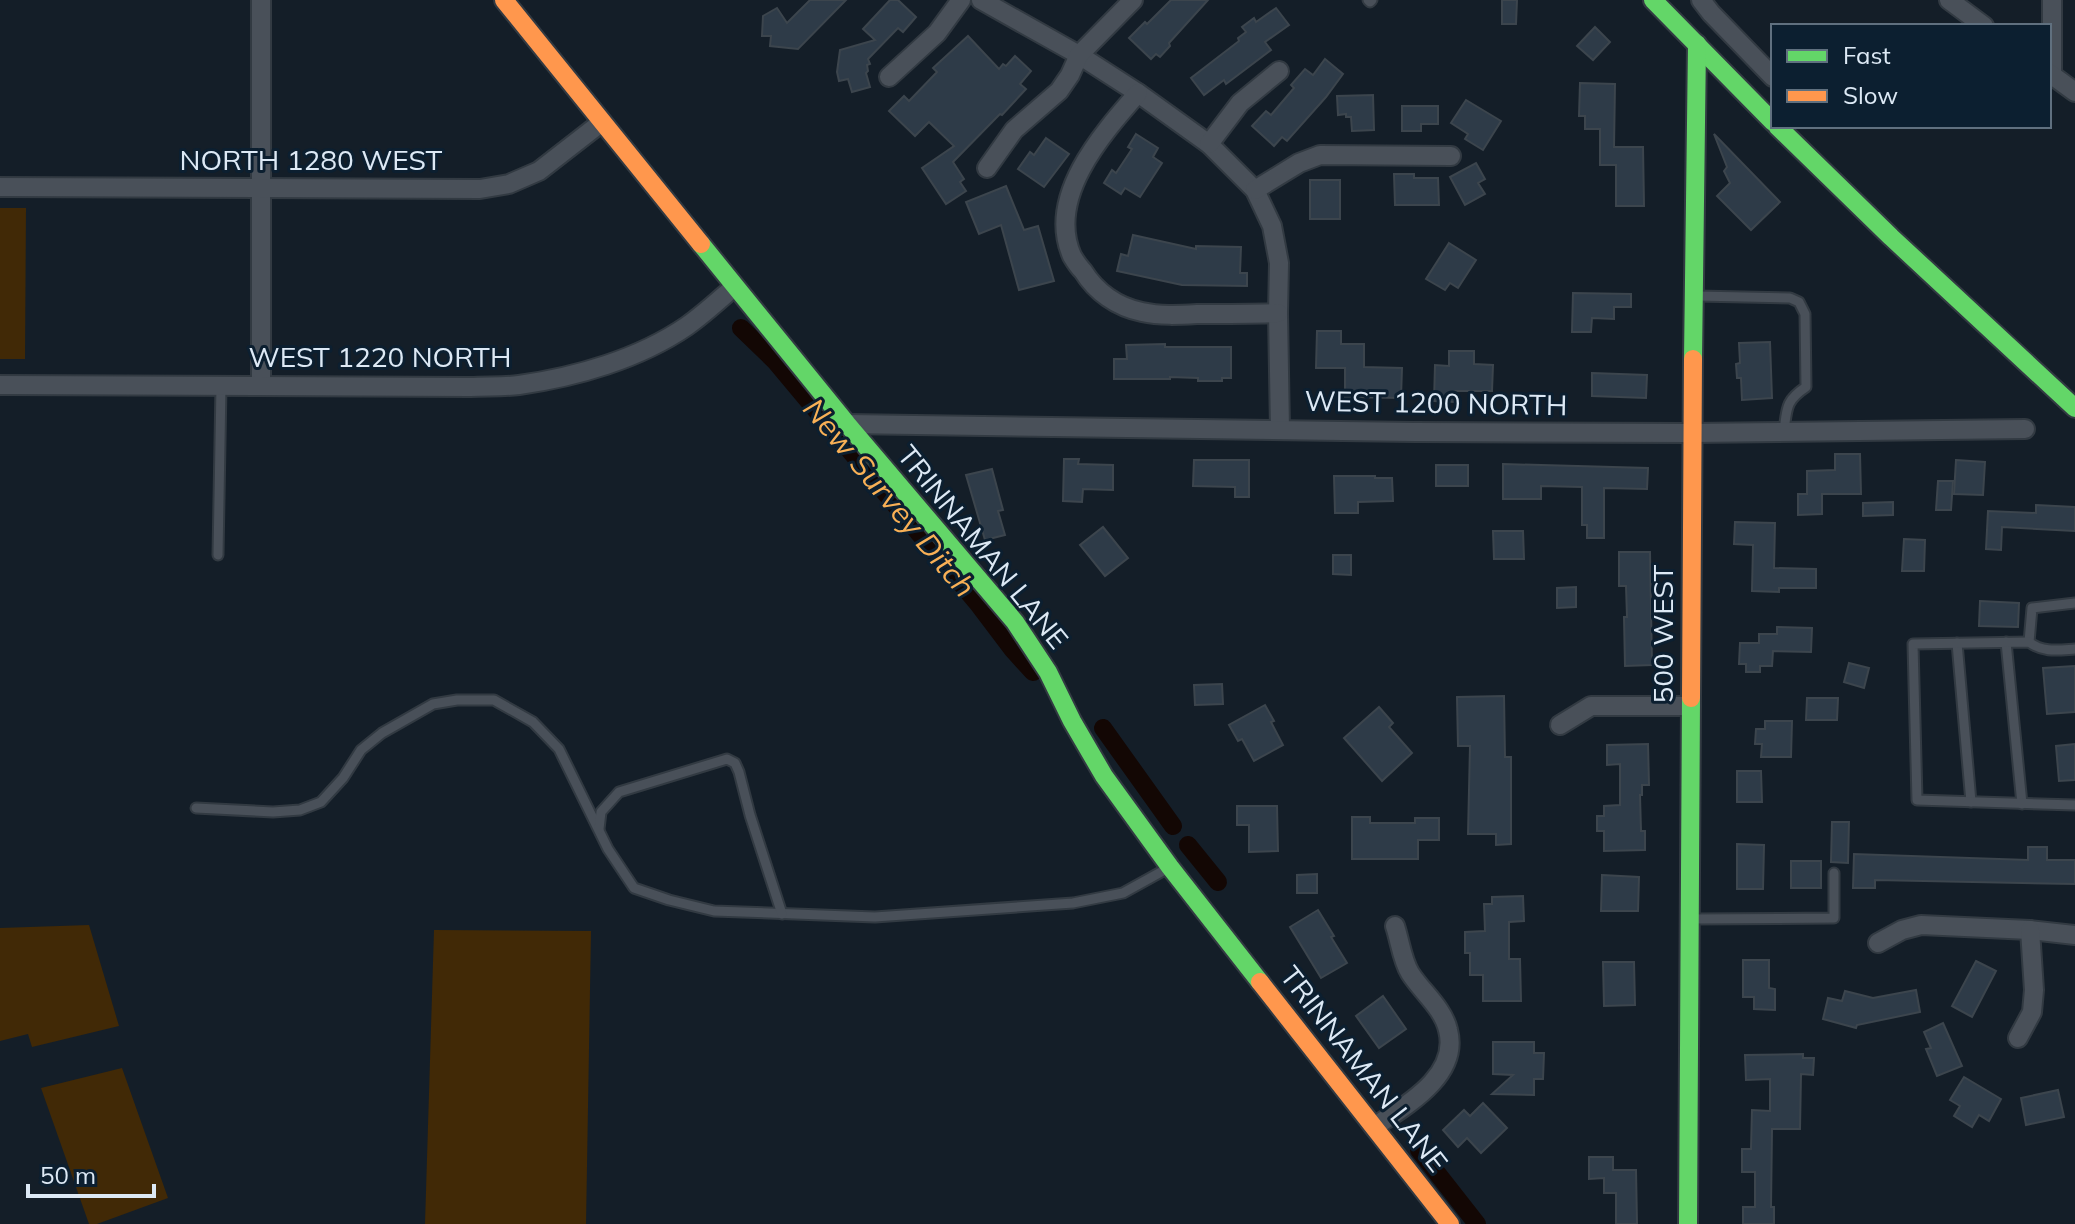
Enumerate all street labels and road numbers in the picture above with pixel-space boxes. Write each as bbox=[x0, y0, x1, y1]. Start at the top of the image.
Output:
street label: NORTH 1280 WEST bbox=[180, 142, 442, 177]
street label: WEST 1220 NORTH bbox=[249, 339, 511, 374]
street label: WEST 1200 NORTH bbox=[1304, 383, 1568, 422]
street label: TRINNAMAN LANE bbox=[891, 438, 1076, 655]
street label: 500 WEST bbox=[1645, 564, 1680, 703]
street label: TRINNAMAN LANE bbox=[1273, 959, 1456, 1179]

